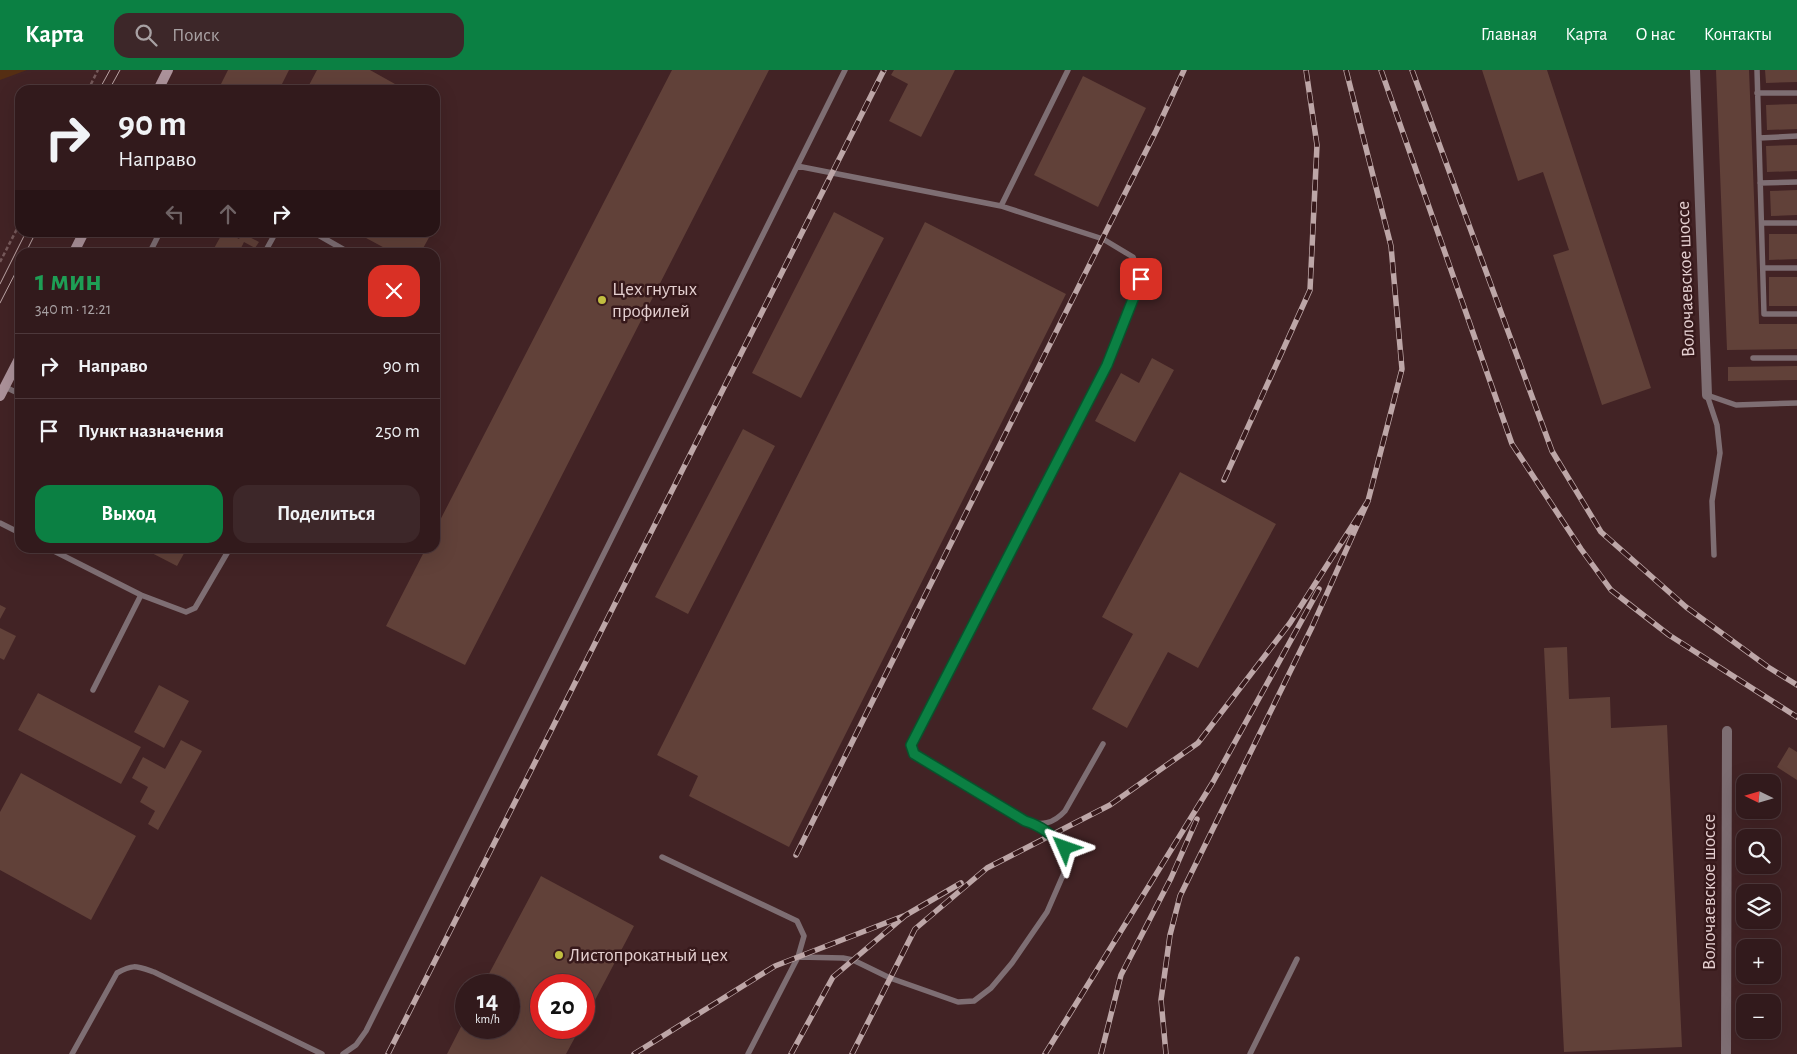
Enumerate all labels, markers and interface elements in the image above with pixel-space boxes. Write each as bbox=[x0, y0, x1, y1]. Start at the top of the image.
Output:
search box bbox=[114, 13, 464, 58]
icon: search bbox=[132, 21, 160, 49]
text: Карта bbox=[25, 23, 84, 47]
text: Поиск bbox=[172, 26, 219, 45]
text: Главная bbox=[1481, 26, 1537, 44]
text: Карта bbox=[1565, 26, 1607, 44]
text: О нас bbox=[1635, 26, 1676, 44]
text: Контакты bbox=[1704, 26, 1772, 44]
icon: right bbox=[35, 105, 100, 170]
text: 90 m bbox=[118, 107, 187, 142]
text: Направо bbox=[118, 148, 196, 170]
icon: left bbox=[161, 200, 189, 228]
icon: ahead bbox=[214, 200, 242, 228]
icon: right bbox=[267, 200, 295, 228]
street label: Волочаевское шоссе bbox=[1674, 201, 1698, 357]
pin bbox=[1120, 258, 1162, 300]
button: close bbox=[368, 265, 420, 317]
icon: arrive bbox=[1127, 265, 1155, 293]
text: 1 мин bbox=[35, 266, 102, 296]
place label: Цех гнутых профилей bbox=[612, 280, 697, 321]
marker: Цех гнутых профилей bbox=[596, 294, 608, 306]
text: 340 m · 12:21 bbox=[35, 301, 111, 317]
icon: right bbox=[35, 352, 63, 380]
text: Направо bbox=[78, 357, 148, 376]
text: 90 m bbox=[383, 357, 420, 376]
icon: arrive bbox=[35, 417, 63, 445]
text: Пункт назначения bbox=[78, 422, 224, 441]
text: 250 m bbox=[375, 422, 420, 441]
button: Выход bbox=[35, 485, 223, 543]
button: Поделиться bbox=[233, 485, 420, 543]
north arrow bbox=[1736, 774, 1781, 819]
map controls bbox=[1736, 774, 1781, 1039]
street label: Волочаевское шоссе bbox=[1700, 814, 1719, 970]
position arrow bbox=[1038, 821, 1090, 873]
button: search bbox=[1736, 829, 1781, 874]
button: layers bbox=[1736, 884, 1781, 929]
button: + bbox=[1736, 939, 1781, 984]
place label: Листопрокатный цех bbox=[569, 946, 728, 965]
marker: Листопрокатный цех bbox=[553, 949, 565, 961]
speed limit sign: 20 bbox=[530, 974, 595, 1039]
text: 14 bbox=[477, 988, 498, 1013]
button: − bbox=[1736, 994, 1781, 1039]
text: km/h bbox=[475, 1013, 500, 1025]

